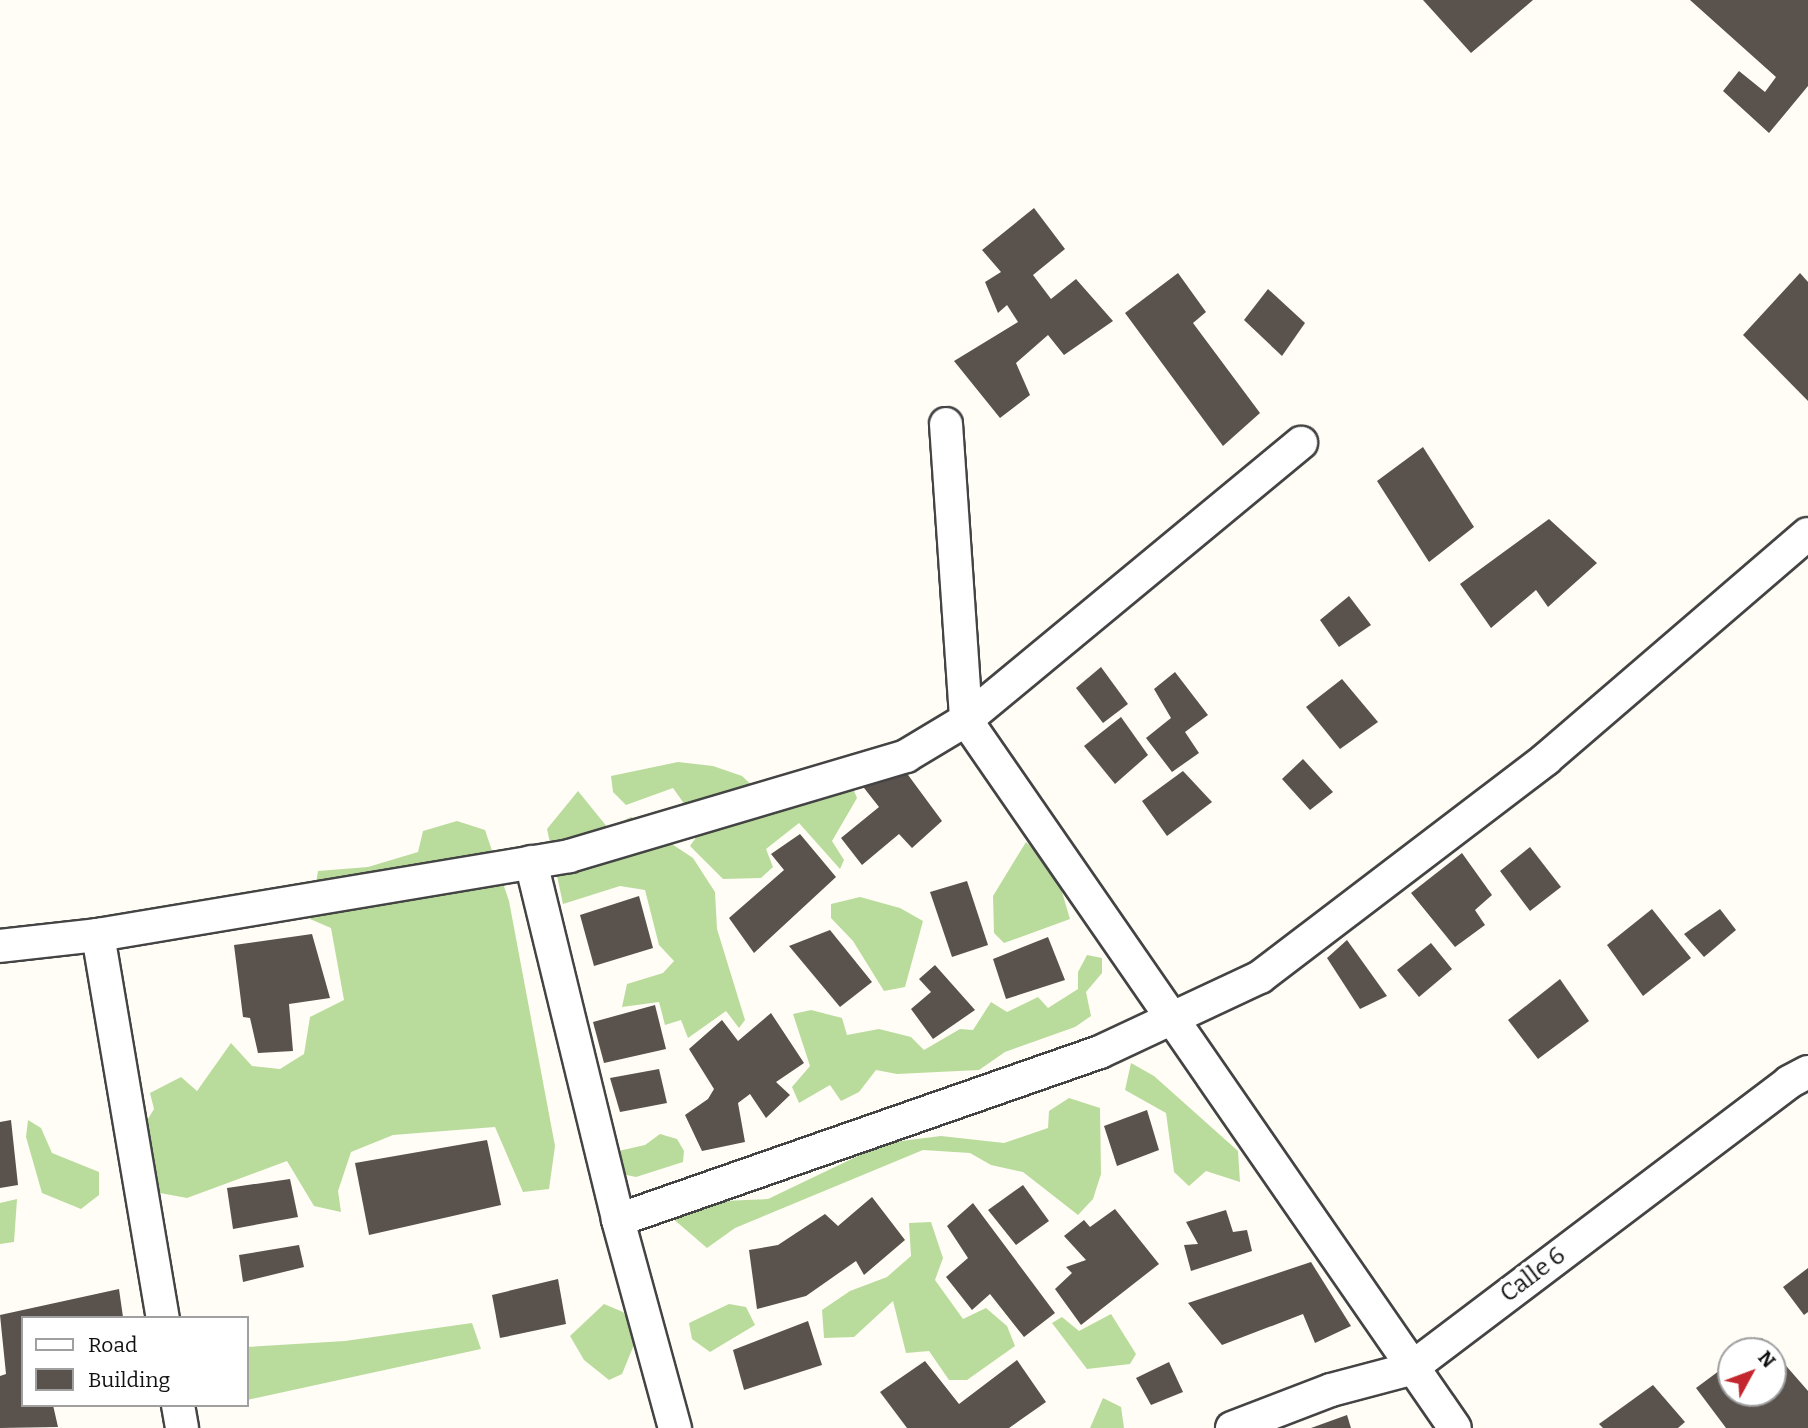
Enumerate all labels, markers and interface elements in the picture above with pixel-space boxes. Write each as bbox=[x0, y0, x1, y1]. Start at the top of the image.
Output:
street label: Calle 6 bbox=[1495, 1241, 1571, 1309]
legend bbox=[21, 1316, 248, 1407]
text: Road bbox=[88, 1332, 137, 1358]
north arrow bbox=[1717, 1337, 1787, 1407]
text: N bbox=[1753, 1346, 1780, 1372]
text: Building bbox=[88, 1367, 170, 1393]

